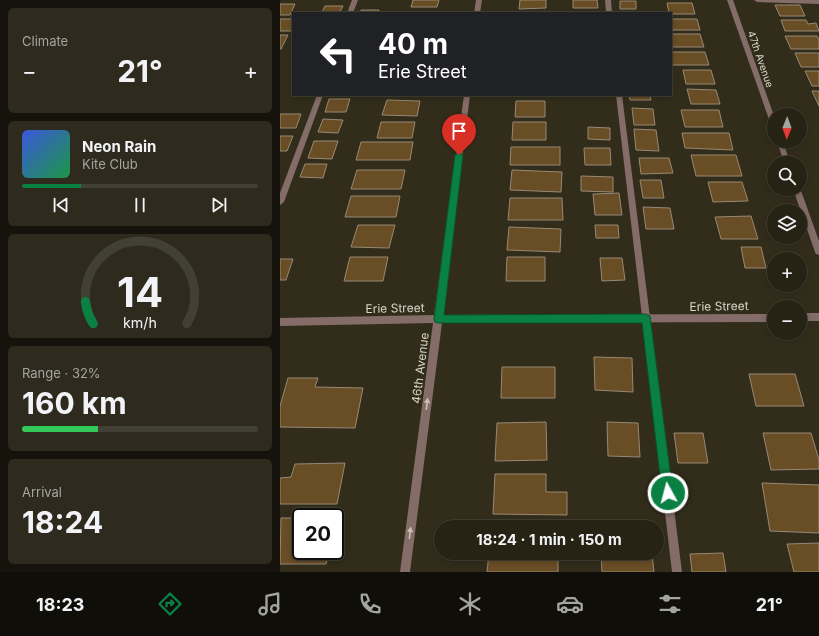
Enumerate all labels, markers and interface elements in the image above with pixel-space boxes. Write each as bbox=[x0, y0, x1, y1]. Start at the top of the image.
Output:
text: 40 m bbox=[378, 27, 448, 61]
icon: left bbox=[312, 28, 364, 80]
street label: 47th Avenue bbox=[746, 29, 776, 89]
text: Climate bbox=[22, 33, 68, 49]
text: 21° bbox=[117, 53, 163, 89]
text: − bbox=[22, 58, 37, 84]
text: + bbox=[243, 58, 258, 84]
text: Erie Street bbox=[378, 61, 467, 82]
north arrow bbox=[767, 108, 807, 148]
map controls bbox=[767, 108, 807, 340]
pin bbox=[442, 114, 476, 155]
icon: arrive bbox=[448, 120, 470, 142]
text: Neon Rain bbox=[82, 137, 156, 156]
text: Kite Club bbox=[82, 156, 138, 172]
button: search bbox=[767, 156, 807, 196]
icon: previous bbox=[50, 194, 72, 216]
icon: pause bbox=[129, 194, 151, 216]
icon: next bbox=[208, 194, 230, 216]
button: layers bbox=[767, 204, 807, 244]
button: + bbox=[767, 252, 807, 292]
text: 14 bbox=[117, 267, 163, 317]
street label: Erie Street bbox=[689, 298, 749, 314]
street label: Erie Street bbox=[365, 300, 425, 316]
button: − bbox=[767, 300, 807, 340]
text: km/h bbox=[123, 314, 157, 331]
street label: 46th Avenue bbox=[408, 331, 432, 405]
text: Range · 32% bbox=[22, 365, 101, 381]
text: 160 km bbox=[22, 385, 127, 421]
one-way arrow bbox=[424, 398, 430, 410]
position arrow bbox=[647, 472, 689, 514]
text: Arrival bbox=[22, 484, 62, 500]
text: 18:24 bbox=[22, 504, 103, 540]
speed limit sign: 20 bbox=[292, 508, 344, 560]
one-way arrow bbox=[407, 527, 413, 539]
text: 18:24 · 1 min · 150 m bbox=[476, 530, 622, 549]
icon: directions bbox=[156, 590, 184, 618]
icon: music bbox=[256, 590, 284, 618]
icon: phone bbox=[356, 590, 384, 618]
icon: climate bbox=[456, 590, 484, 618]
icon: car bbox=[556, 590, 584, 618]
icon: filters bbox=[656, 590, 684, 618]
text: 18:23 bbox=[36, 594, 84, 615]
text: 21° bbox=[756, 594, 783, 615]

